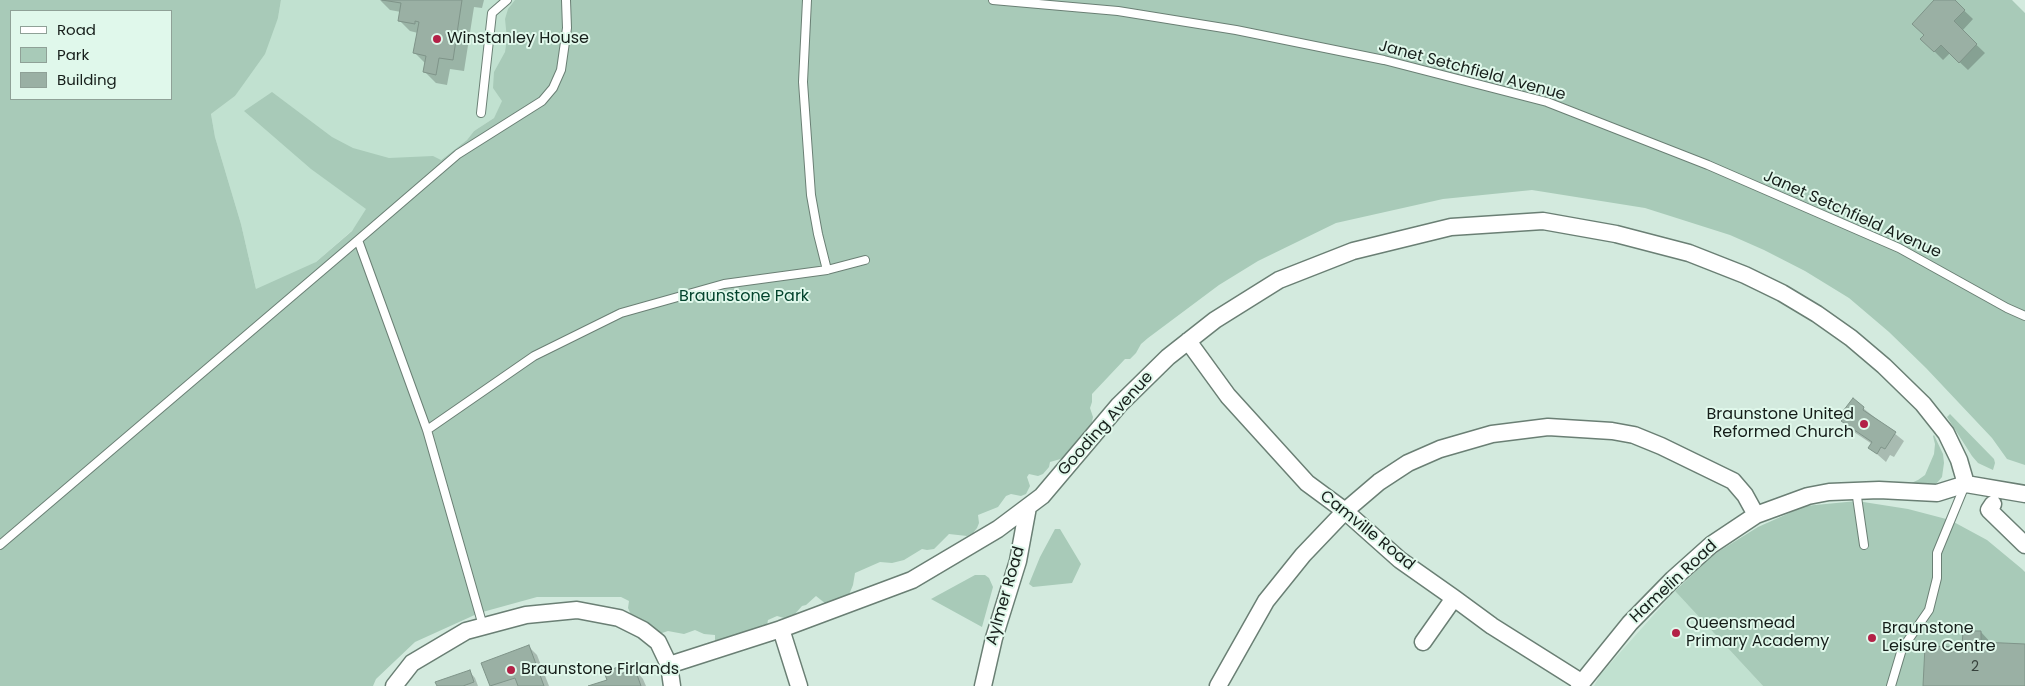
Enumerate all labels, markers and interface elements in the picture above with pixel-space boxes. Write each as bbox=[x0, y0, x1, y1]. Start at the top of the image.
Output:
legend bbox=[10, 10, 172, 100]
text: Road bbox=[57, 19, 96, 40]
place label: Winstanley House bbox=[447, 29, 589, 49]
marker: Winstanley House bbox=[431, 33, 443, 45]
street label: Janet Setchfield Avenue bbox=[1376, 37, 1568, 105]
text: Park bbox=[57, 44, 89, 65]
text: Building bbox=[57, 69, 117, 90]
street label: Janet Setchfield Avenue bbox=[1760, 167, 1944, 263]
park label: Braunstone Park bbox=[679, 287, 809, 307]
street label: Gooding Avenue bbox=[1054, 368, 1158, 480]
place label: Braunstone United Reformed Church bbox=[1707, 405, 1854, 443]
marker: Braunstone United Reformed Church bbox=[1858, 418, 1870, 430]
street label: Camville Road bbox=[1316, 487, 1418, 575]
street label: Hamelin Road bbox=[1626, 537, 1722, 627]
street label: Aylmer Road bbox=[983, 544, 1029, 648]
place label: Queensmead Primary Academy bbox=[1686, 614, 1829, 652]
place label: Braunstone Leisure Centre bbox=[1882, 619, 1996, 657]
marker: Queensmead Primary Academy bbox=[1670, 627, 1682, 639]
marker: Braunstone Leisure Centre bbox=[1866, 632, 1878, 644]
house number: 2 bbox=[1971, 659, 1979, 675]
place label: Braunstone Firlands bbox=[521, 660, 679, 680]
marker: Braunstone Firlands bbox=[505, 664, 517, 676]

